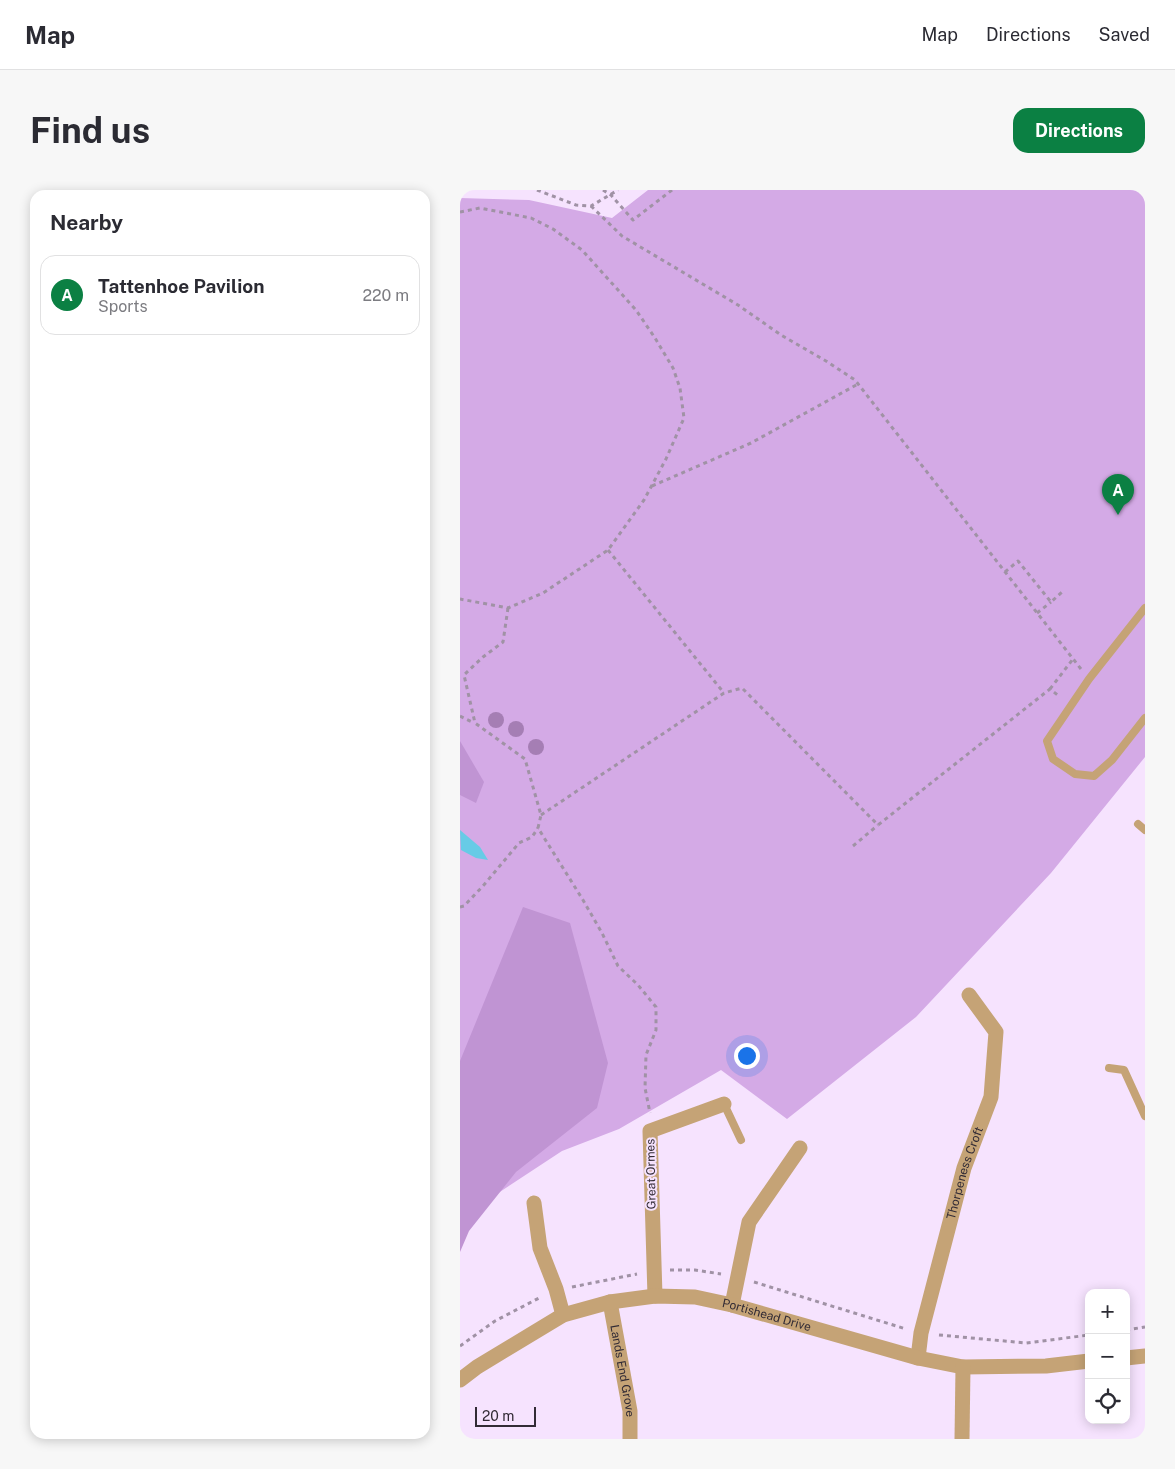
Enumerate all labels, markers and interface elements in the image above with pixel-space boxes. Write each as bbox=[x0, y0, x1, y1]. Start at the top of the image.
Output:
text: Map bbox=[25, 21, 75, 49]
text: Map bbox=[921, 24, 958, 45]
text: Directions bbox=[986, 24, 1071, 45]
text: Saved bbox=[1099, 24, 1150, 45]
button: Directions bbox=[1013, 108, 1145, 153]
text: Find us bbox=[30, 110, 150, 151]
text: Nearby bbox=[50, 210, 123, 235]
text: Tattenhoe Pavilion bbox=[98, 275, 264, 297]
text: A bbox=[61, 286, 73, 305]
text: 220 m bbox=[362, 286, 409, 305]
text: Sports bbox=[98, 297, 148, 316]
pin: A bbox=[1102, 474, 1134, 515]
your location bbox=[734, 1043, 760, 1069]
street label: Thorpeness Croft bbox=[944, 1124, 986, 1221]
street label: Great Ormes bbox=[643, 1139, 659, 1209]
map controls bbox=[1085, 1289, 1130, 1424]
button: + bbox=[1085, 1289, 1130, 1334]
street label: Portishead Drive bbox=[721, 1296, 813, 1334]
street label: Lands End Grove bbox=[607, 1324, 637, 1417]
button: − bbox=[1085, 1334, 1130, 1379]
button: locate bbox=[1085, 1379, 1130, 1424]
scale bar bbox=[475, 1404, 536, 1427]
text: 20 m bbox=[482, 1408, 514, 1424]

